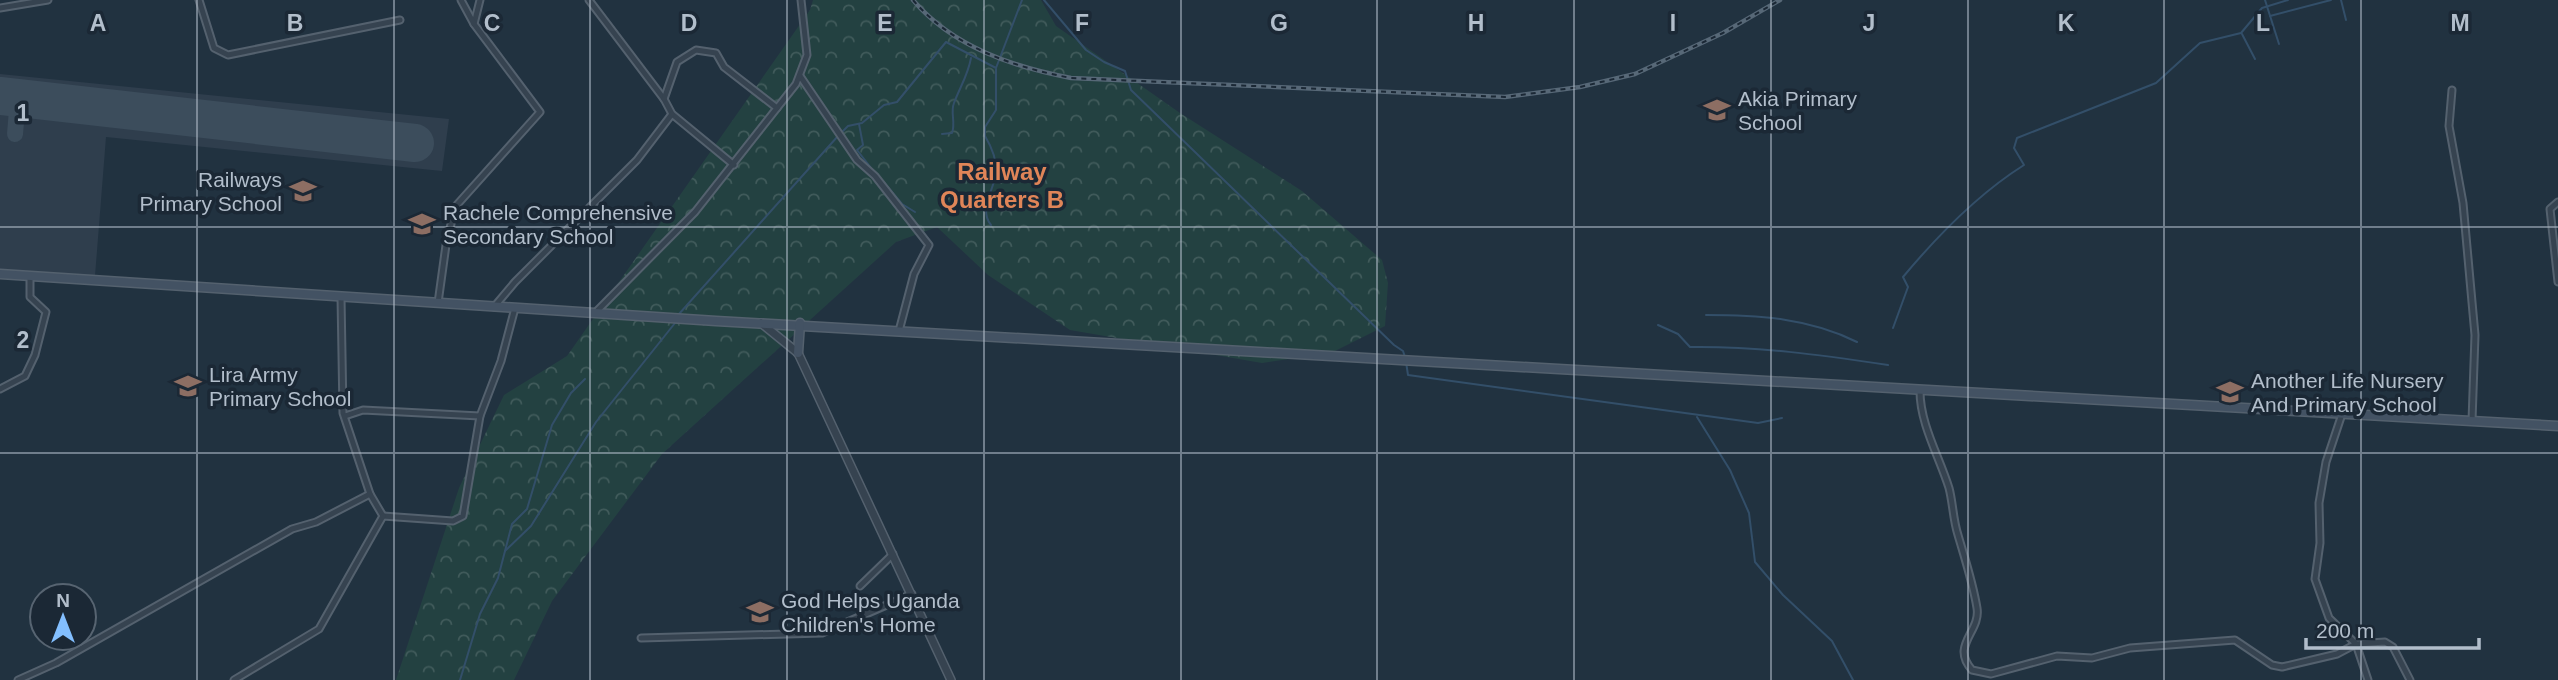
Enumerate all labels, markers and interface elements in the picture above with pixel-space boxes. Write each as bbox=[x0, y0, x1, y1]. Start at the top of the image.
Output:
text: A bbox=[90, 10, 106, 36]
text: B bbox=[287, 10, 303, 36]
text: C bbox=[484, 10, 500, 36]
text: D bbox=[681, 10, 697, 36]
text: E bbox=[877, 10, 893, 36]
text: F bbox=[1075, 10, 1089, 36]
text: G bbox=[1270, 10, 1288, 36]
text: H bbox=[1468, 10, 1484, 36]
text: I bbox=[1670, 10, 1676, 36]
text: J bbox=[1863, 10, 1875, 36]
text: K bbox=[2058, 10, 2075, 36]
text: L bbox=[2256, 10, 2270, 36]
text: M bbox=[2450, 10, 2470, 36]
place label: Akia Primary School bbox=[1738, 87, 1858, 134]
school or university icon: Akia Primary School bbox=[1702, 95, 1732, 125]
text: 1 bbox=[17, 100, 30, 126]
district label: Railway Quarters B bbox=[940, 158, 1064, 213]
place label: Railways Primary School bbox=[140, 168, 282, 215]
school or university icon: Railways Primary School bbox=[288, 176, 318, 206]
place label: Rachele Comprehensive Secondary School bbox=[443, 201, 673, 248]
school or university icon: Rachele Comprehensive Secondary School bbox=[407, 209, 437, 239]
text: 2 bbox=[17, 327, 29, 353]
place label: Lira Army Primary School bbox=[209, 363, 351, 410]
place label: Another Life Nursery And Primary School bbox=[2251, 369, 2444, 416]
school or university icon: Lira Army Primary School bbox=[173, 371, 203, 401]
school or university icon: Another Life Nursery And Primary School bbox=[2215, 377, 2245, 407]
north arrow bbox=[28, 582, 98, 652]
place label: God Helps Uganda Children's Home bbox=[781, 589, 960, 636]
text: N bbox=[56, 590, 70, 611]
school or university icon: God Helps Uganda Children's Home bbox=[745, 597, 775, 627]
scale bar bbox=[2306, 606, 2479, 650]
text: 200 m bbox=[2316, 619, 2374, 642]

